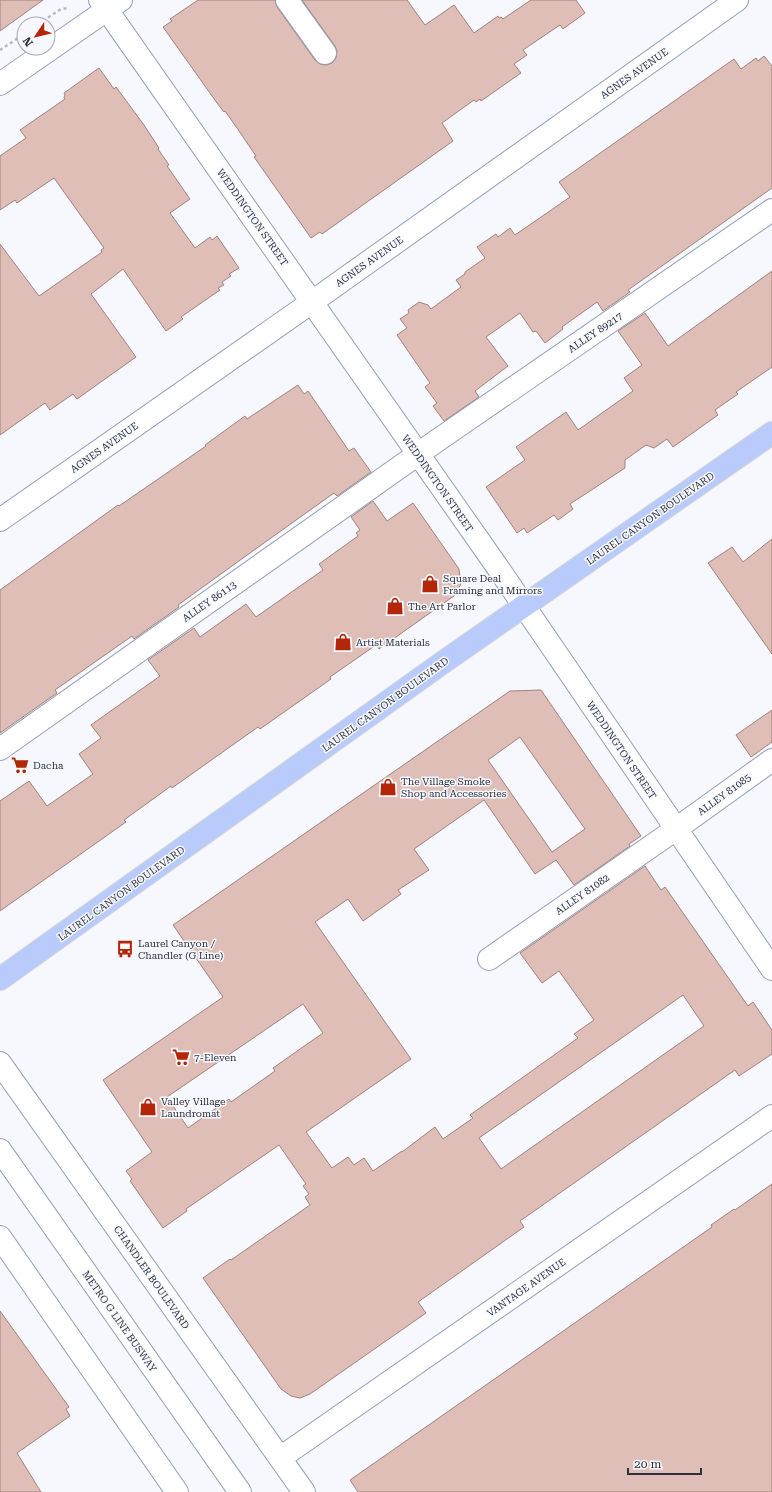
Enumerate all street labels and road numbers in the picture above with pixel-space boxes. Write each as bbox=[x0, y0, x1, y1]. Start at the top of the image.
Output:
street label: AGNES AVENUE bbox=[598, 46, 670, 101]
street label: WEDDINGTON STREET bbox=[215, 167, 290, 268]
street label: AGNES AVENUE bbox=[333, 234, 405, 289]
street label: ALLEY 89217 bbox=[566, 310, 625, 355]
street label: AGNES AVENUE bbox=[68, 420, 140, 475]
street label: WEDDINGTON STREET bbox=[400, 433, 475, 534]
street label: LAUREL CANYON BOULEVARD bbox=[584, 470, 716, 567]
street label: ALLEY 86113 bbox=[180, 579, 239, 624]
street label: LAUREL CANYON BOULEVARD bbox=[320, 655, 451, 754]
street label: WEDDINGTON STREET bbox=[585, 699, 659, 802]
street label: ALLEY 81085 bbox=[696, 771, 753, 817]
street label: LAUREL CANYON BOULEVARD bbox=[56, 844, 187, 943]
street label: ALLEY 81082 bbox=[553, 872, 612, 917]
street label: CHANDLER BOULEVARD bbox=[112, 1224, 192, 1331]
street label: VANTAGE AVENUE bbox=[485, 1256, 568, 1319]
street label: METRO G LINE BUSWAY bbox=[80, 1269, 159, 1374]

